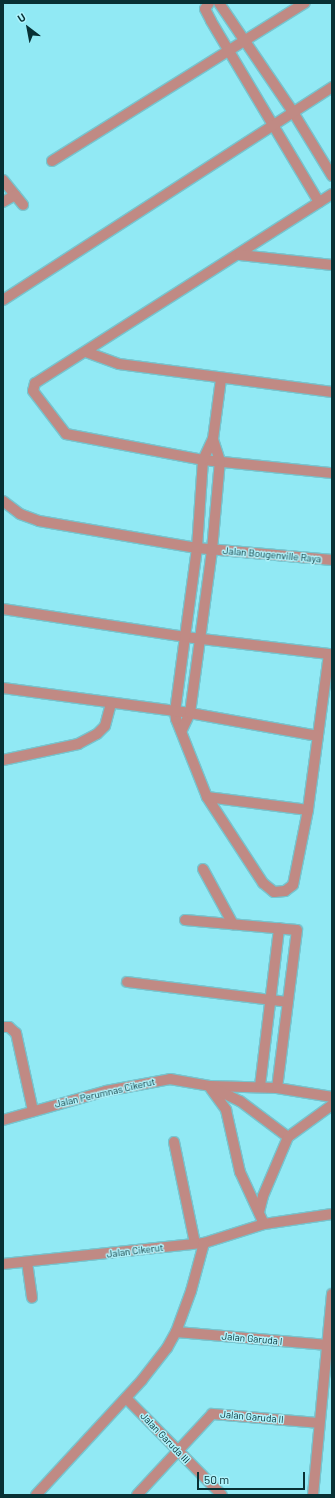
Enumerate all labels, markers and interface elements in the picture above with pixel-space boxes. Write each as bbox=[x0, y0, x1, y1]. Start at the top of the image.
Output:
north arrow bbox=[8, 8, 48, 48]
text: U bbox=[15, 10, 28, 25]
street label: Jalan Bougenville Raya bbox=[222, 545, 322, 565]
street label: Jalan Perumnas Cikerut bbox=[54, 1076, 156, 1110]
street label: Jalan Cikerut bbox=[106, 1242, 164, 1260]
street label: Jalan Garuda I bbox=[221, 1330, 283, 1348]
street label: Jalan Garuda II bbox=[220, 1408, 284, 1426]
street label: Jalan Garuda III bbox=[138, 1410, 192, 1466]
scale bar bbox=[199, 1464, 307, 1490]
text: 50 m bbox=[204, 1472, 229, 1486]

